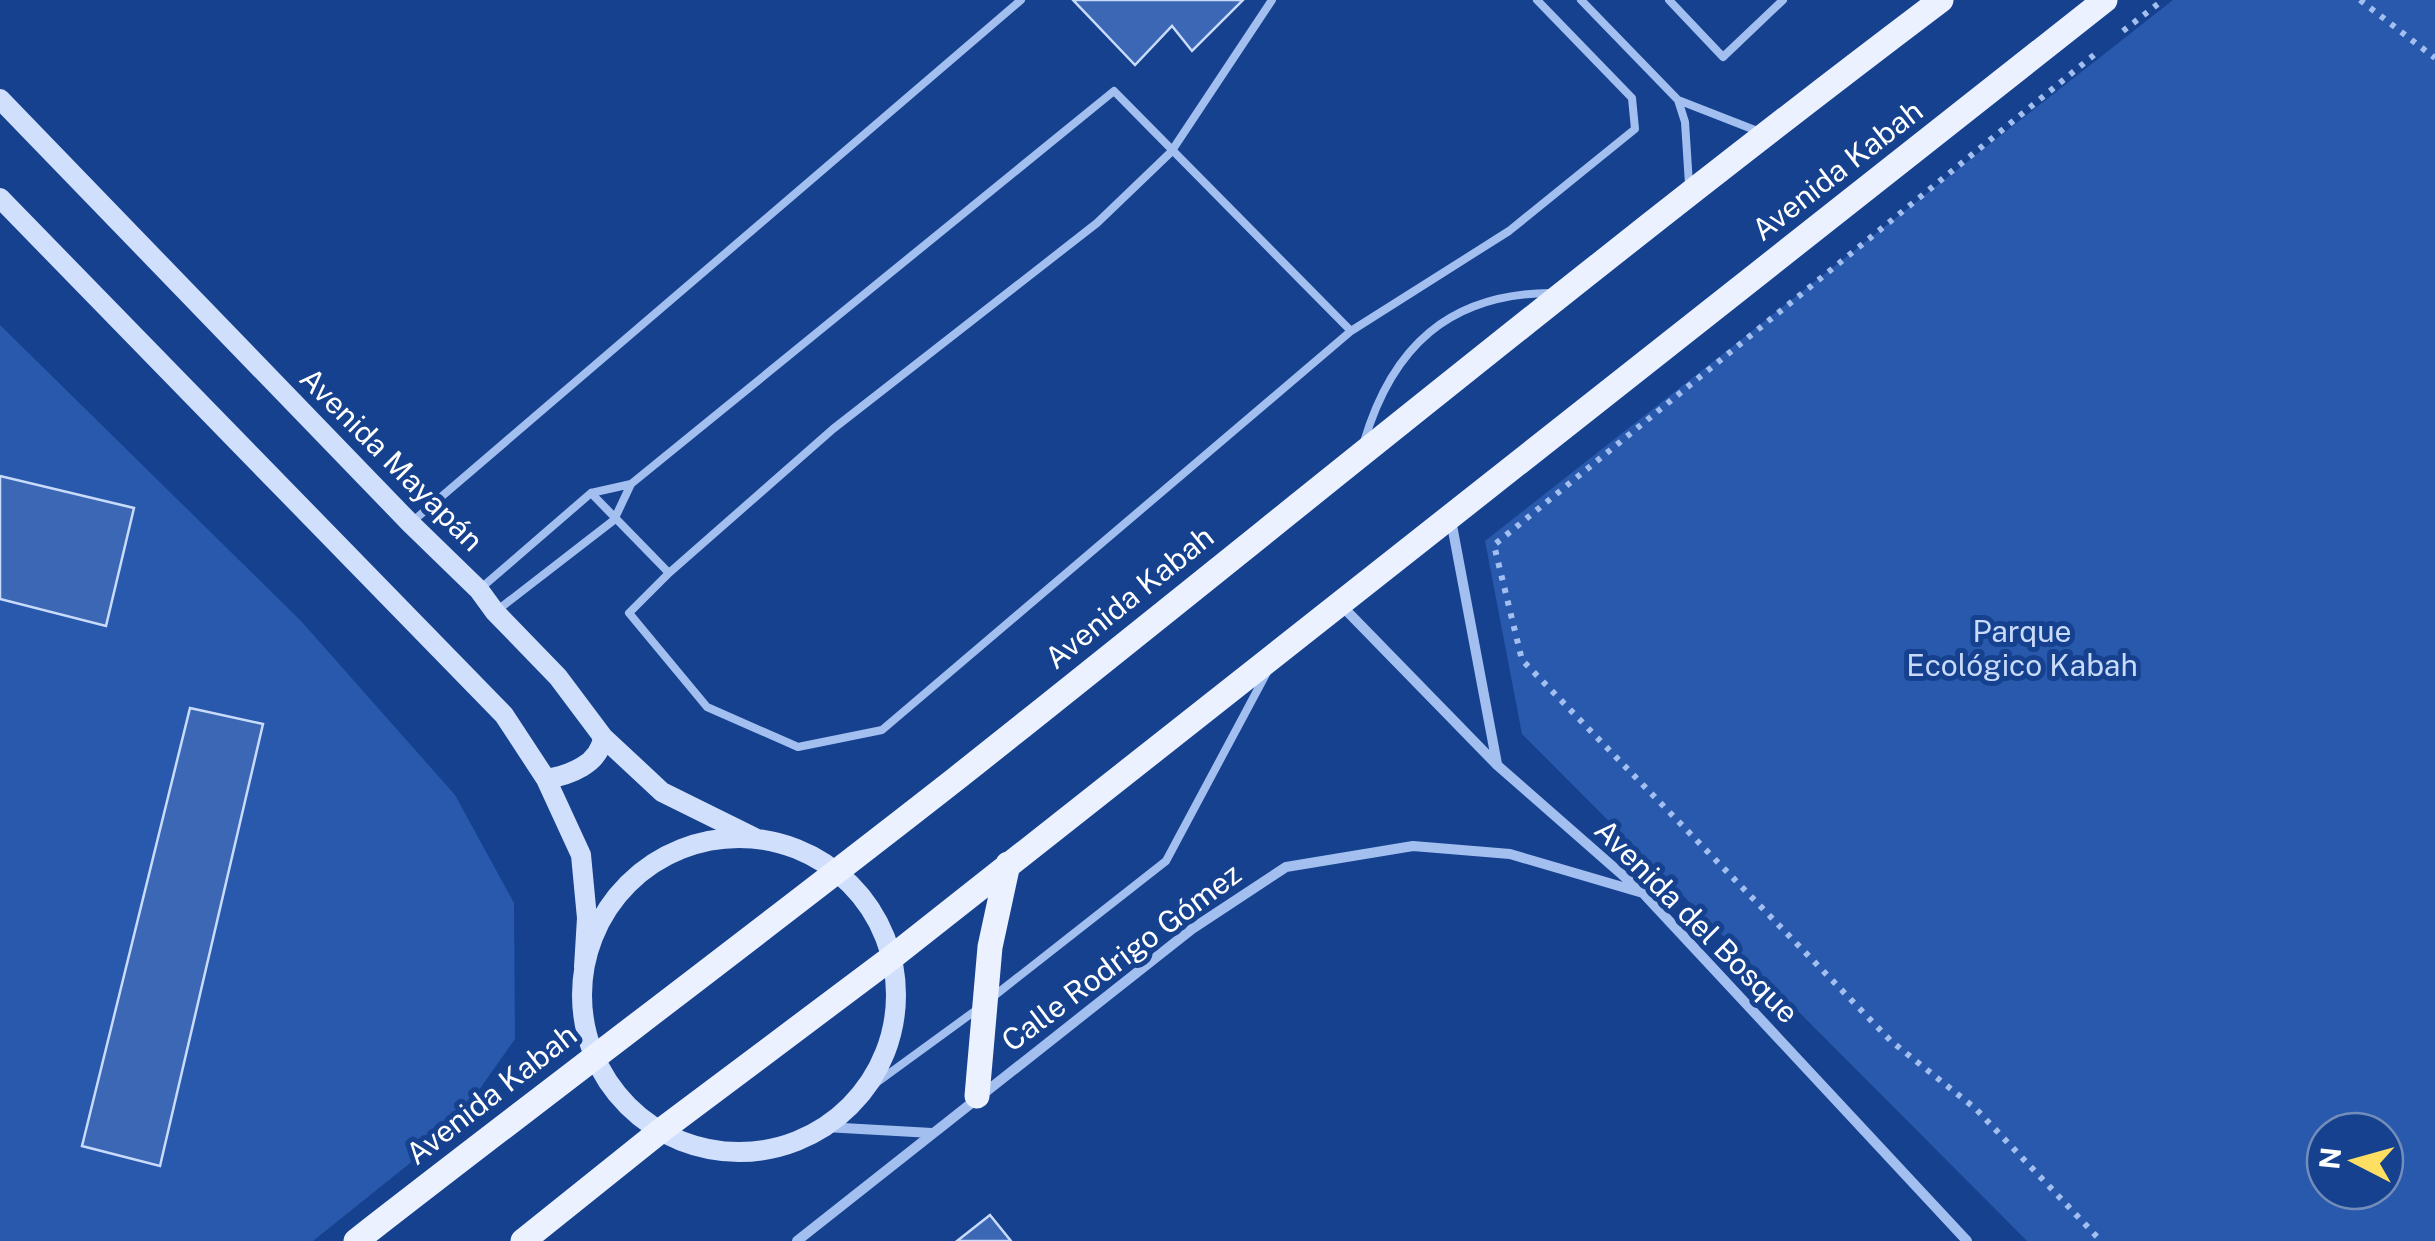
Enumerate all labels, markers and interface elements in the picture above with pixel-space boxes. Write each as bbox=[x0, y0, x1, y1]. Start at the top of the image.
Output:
street label: Avenida Kabah bbox=[1745, 92, 1929, 248]
street label: Avenida Mayapán bbox=[293, 360, 491, 558]
street label: Avenida Kabah bbox=[1038, 518, 1220, 676]
park label: Parque Ecológico Kabah bbox=[1906, 613, 2138, 683]
street label: Avenida del Bosque bbox=[1588, 812, 1806, 1030]
street label: Calle Rodrigo Gómez bbox=[994, 855, 1248, 1059]
street label: Avenida Kabah bbox=[399, 1016, 583, 1172]
north arrow bbox=[2305, 1111, 2405, 1211]
text: N bbox=[2312, 1146, 2347, 1171]

